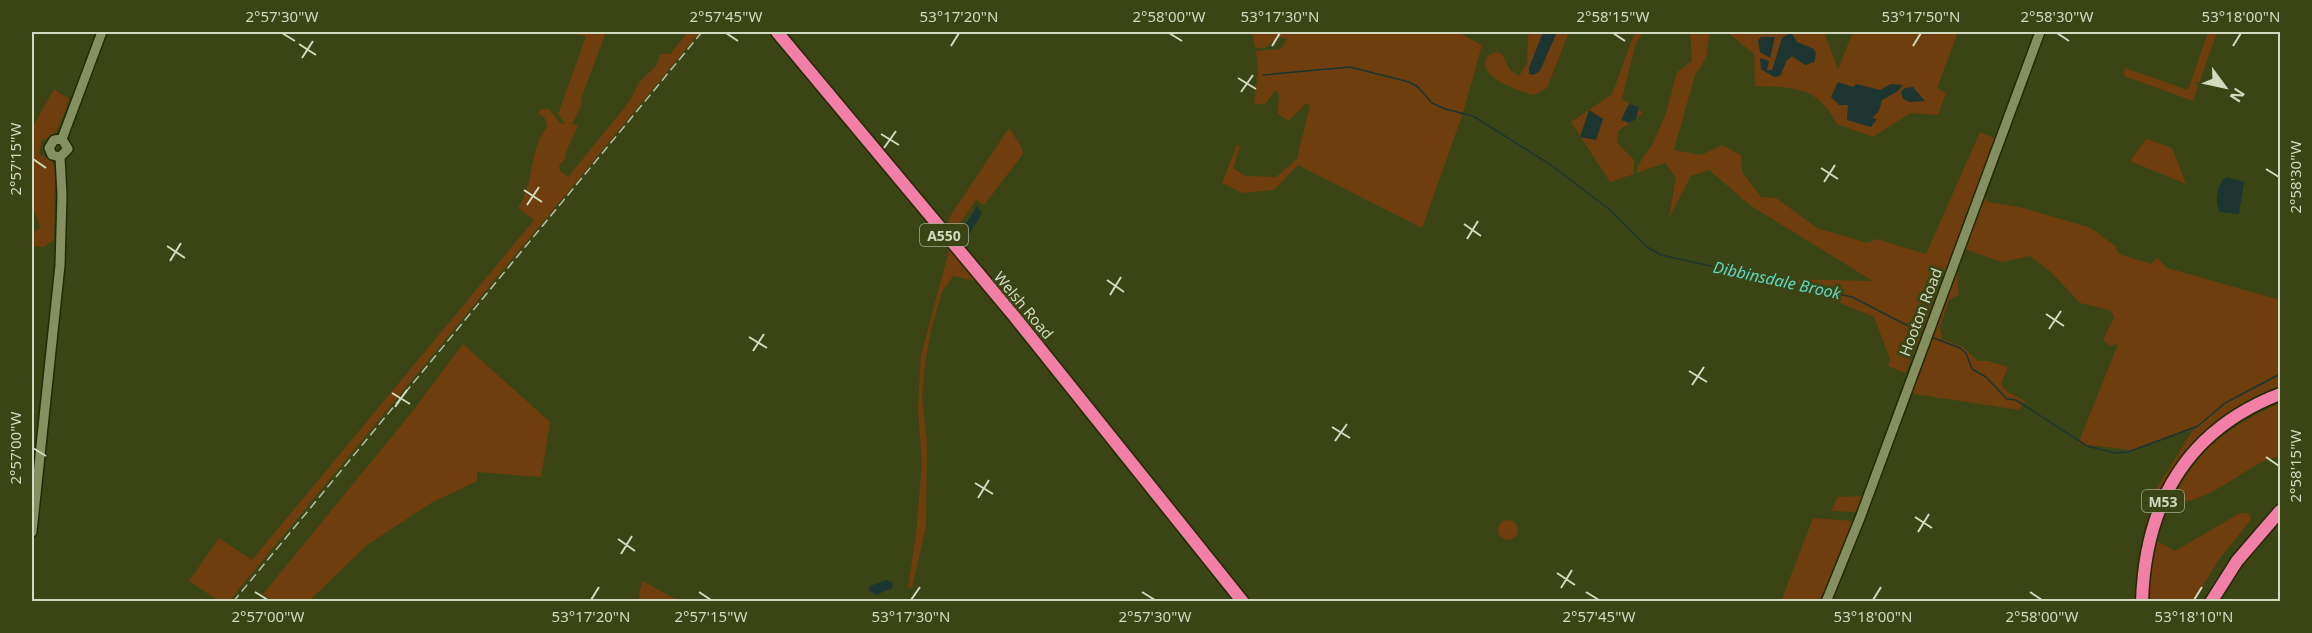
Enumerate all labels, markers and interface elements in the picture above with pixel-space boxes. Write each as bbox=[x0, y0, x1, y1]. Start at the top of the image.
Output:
text: 2°57'30"W bbox=[245, 6, 319, 26]
text: 2°57'45"W bbox=[689, 6, 763, 26]
text: 53°17'20"N bbox=[920, 6, 998, 26]
text: 2°58'00"W bbox=[1132, 6, 1206, 26]
text: 53°17'30"N bbox=[1241, 6, 1319, 26]
text: 2°58'15"W bbox=[1576, 6, 1650, 26]
text: 53°17'50"N bbox=[1882, 6, 1960, 26]
text: 2°58'30"W bbox=[2020, 6, 2094, 26]
text: 53°18'00"N bbox=[2202, 6, 2280, 26]
north arrow bbox=[2195, 57, 2255, 117]
text: N bbox=[2225, 84, 2250, 107]
text: 2°57'15"W bbox=[5, 122, 25, 196]
text: 2°58'30"W bbox=[2285, 140, 2305, 214]
road number: A550 bbox=[920, 224, 968, 246]
water label: Dibbinsdale Brook bbox=[1711, 256, 1844, 304]
street label: Hooton Road bbox=[1894, 265, 1946, 359]
street label: Welsh Road bbox=[990, 267, 1058, 343]
text: 2°57'00"W bbox=[5, 411, 25, 485]
text: 2°58'15"W bbox=[2285, 429, 2305, 503]
road number: M53 bbox=[2142, 490, 2184, 512]
text: 2°57'00"W bbox=[231, 606, 305, 626]
text: 53°17'20"N bbox=[552, 606, 630, 626]
text: 2°57'15"W bbox=[674, 606, 748, 626]
text: 53°17'30"N bbox=[872, 606, 950, 626]
text: 2°57'30"W bbox=[1118, 606, 1192, 626]
text: 2°57'45"W bbox=[1562, 606, 1636, 626]
text: 53°18'00"N bbox=[1834, 606, 1912, 626]
text: 2°58'00"W bbox=[2005, 606, 2079, 626]
text: 53°18'10"N bbox=[2155, 606, 2233, 626]

